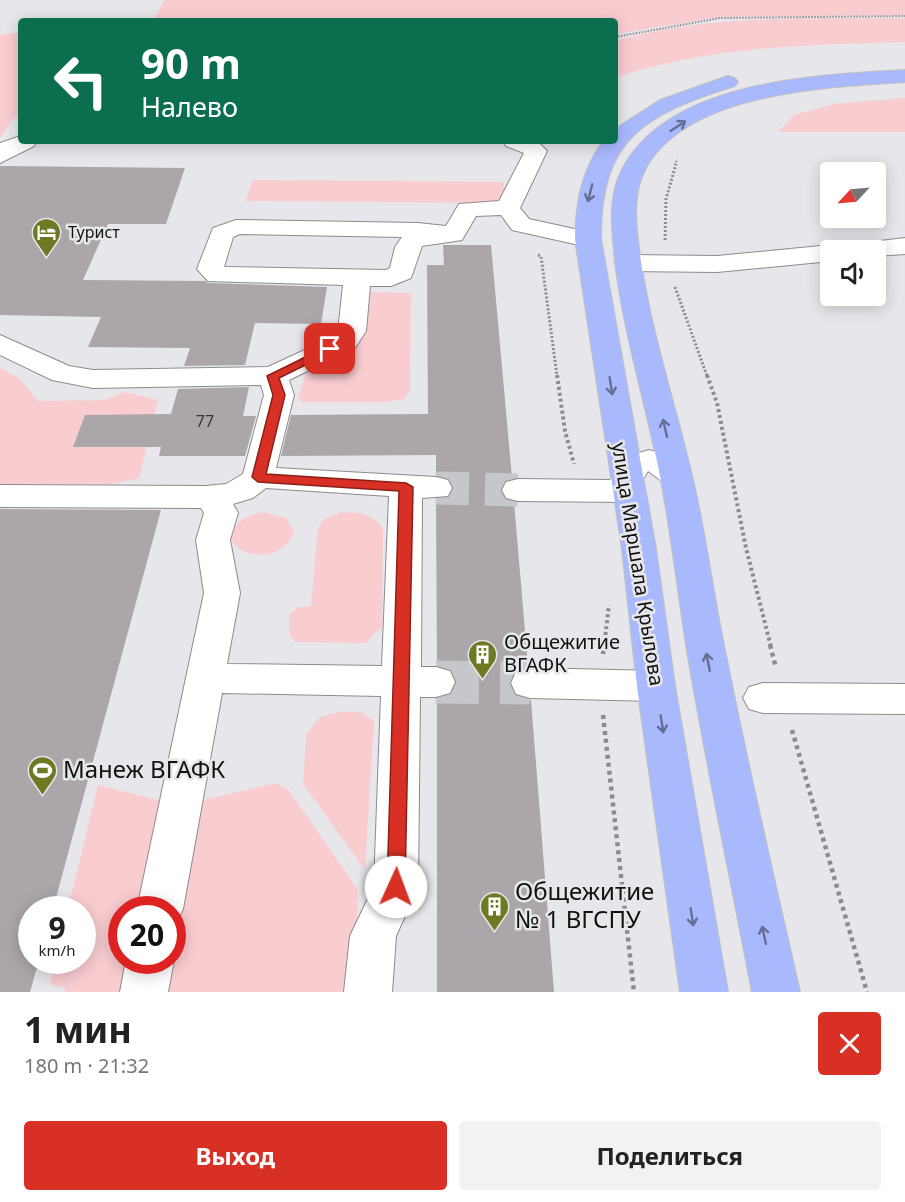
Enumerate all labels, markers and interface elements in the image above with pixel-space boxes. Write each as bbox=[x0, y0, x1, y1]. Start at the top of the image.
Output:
text: 90 m bbox=[141, 34, 241, 91]
icon: left bbox=[42, 42, 120, 120]
text: Налево bbox=[141, 88, 238, 125]
one-way arrow bbox=[669, 120, 685, 132]
north arrow bbox=[820, 162, 886, 228]
map controls bbox=[820, 162, 886, 306]
one-way arrow bbox=[584, 184, 596, 203]
hotel icon: Турист bbox=[31, 216, 63, 258]
place label: Турист bbox=[68, 221, 120, 243]
button: sound bbox=[820, 240, 886, 306]
pin bbox=[304, 323, 355, 374]
icon: arrive bbox=[313, 332, 346, 365]
one-way arrow bbox=[606, 376, 617, 396]
house number: 77 bbox=[196, 410, 214, 432]
one-way arrow bbox=[659, 419, 671, 438]
street label: улица Маршала Крылова bbox=[606, 440, 671, 688]
place label: Общежитие ВГАФК bbox=[504, 628, 620, 678]
building icon: Общежитие ВГАФК bbox=[467, 638, 499, 680]
one-way arrow bbox=[702, 652, 713, 672]
one-way arrow bbox=[657, 714, 668, 734]
place label: Манеж ВГАФК bbox=[63, 752, 225, 785]
sports icon: Манеж ВГАФК bbox=[26, 754, 58, 796]
position arrow bbox=[364, 855, 428, 919]
place label: Общежитие № 1 ВГСПУ bbox=[515, 874, 654, 935]
building icon: Общежитие № 1 ВГСПУ bbox=[478, 890, 510, 932]
speed limit sign: 20 bbox=[108, 896, 186, 974]
text: 9 bbox=[48, 907, 66, 948]
one-way arrow bbox=[687, 907, 698, 926]
one-way arrow bbox=[758, 925, 770, 944]
text: km/h bbox=[39, 940, 75, 960]
text: 1 мин bbox=[24, 1005, 132, 1054]
button: close bbox=[818, 1012, 881, 1075]
text: 180 m · 21:32 bbox=[24, 1052, 149, 1079]
button: Выход bbox=[24, 1121, 447, 1190]
button: Поделиться bbox=[459, 1121, 881, 1190]

